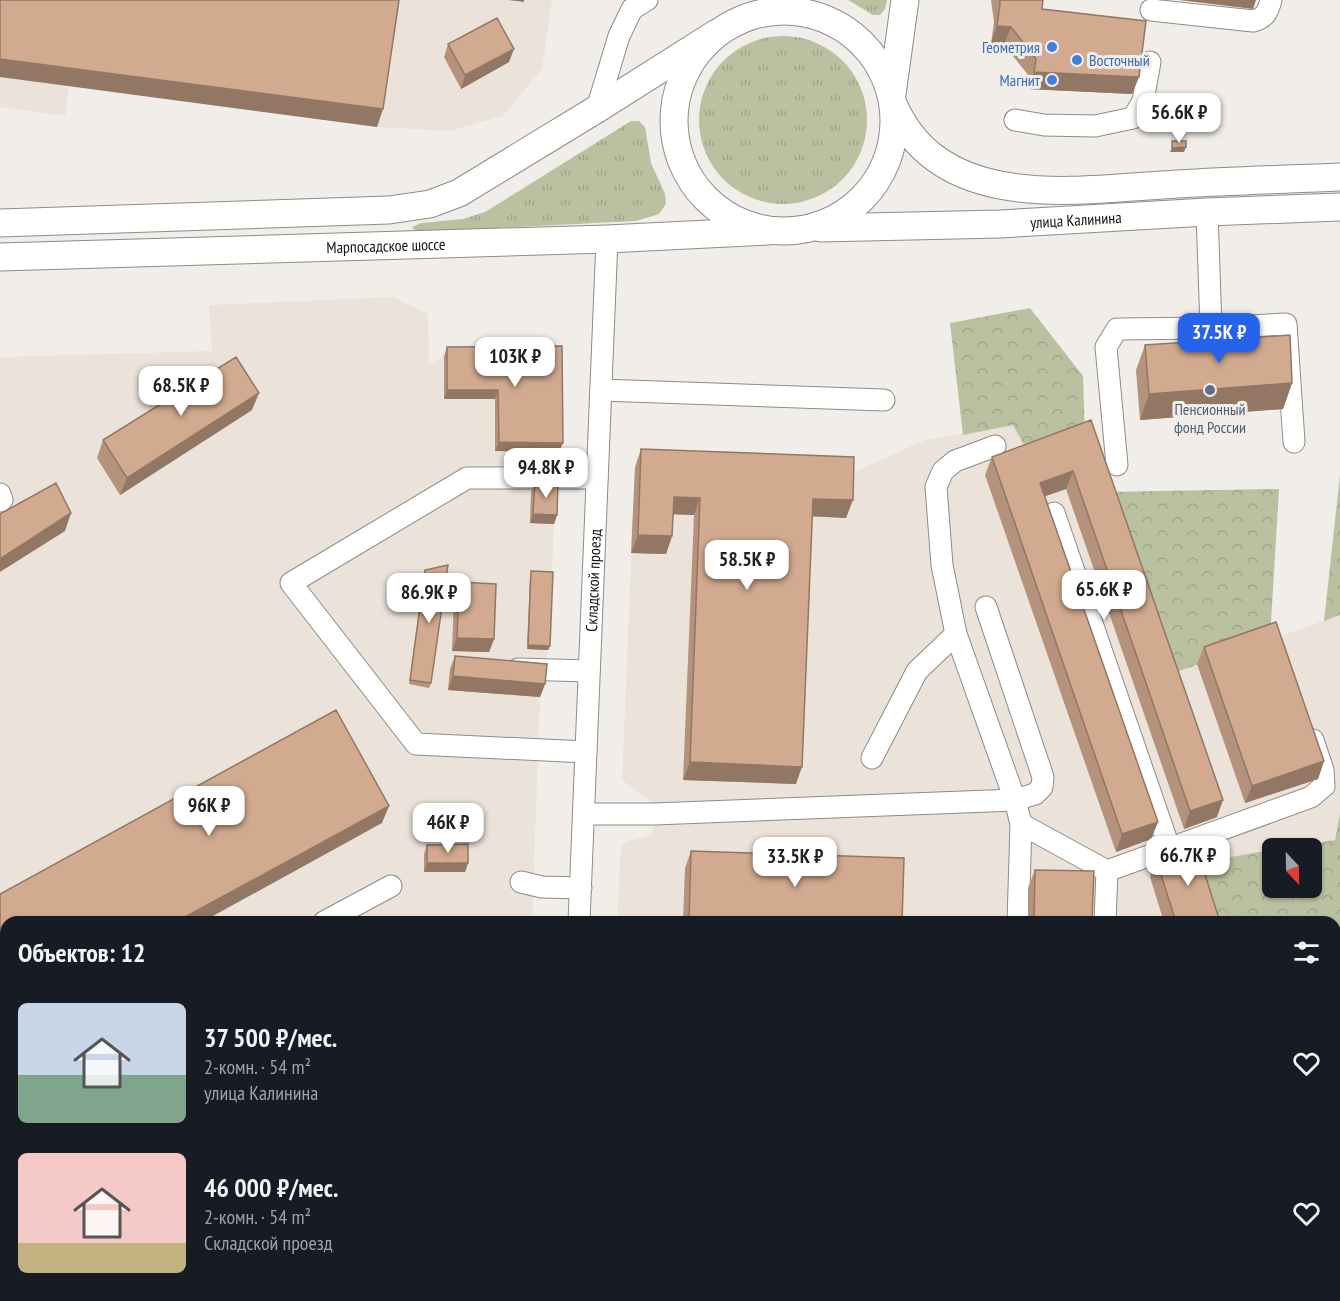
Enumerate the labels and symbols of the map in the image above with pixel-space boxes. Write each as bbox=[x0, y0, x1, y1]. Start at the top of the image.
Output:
place label: Геометрия bbox=[982, 37, 1040, 57]
marker: Геометрия bbox=[1045, 40, 1059, 54]
place label: Восточный bbox=[1089, 50, 1150, 70]
marker: Восточный bbox=[1070, 53, 1084, 67]
place label: Магнит bbox=[1000, 70, 1041, 90]
marker: Магнит bbox=[1045, 73, 1059, 87]
pin: 56.6K ₽ bbox=[1124, 93, 1234, 144]
street label: улица Калинина bbox=[1030, 207, 1122, 232]
street label: Марпосадское шоссе bbox=[326, 234, 446, 257]
pin: 37.5K ₽ bbox=[1164, 313, 1274, 364]
pin: 103K ₽ bbox=[466, 337, 564, 388]
pin: 68.5K ₽ bbox=[126, 366, 236, 417]
marker: Пенсионный фонд России bbox=[1203, 383, 1217, 397]
place label: Пенсионный фонд России bbox=[1174, 399, 1246, 437]
pin: 94.8K ₽ bbox=[491, 448, 601, 499]
street label: Складской проезд bbox=[581, 528, 605, 632]
pin: 58.5K ₽ bbox=[692, 540, 802, 591]
pin: 65.6K ₽ bbox=[1049, 570, 1159, 621]
pin: 86.9K ₽ bbox=[374, 573, 484, 624]
pin: 96K ₽ bbox=[167, 786, 251, 837]
pin: 46K ₽ bbox=[406, 803, 490, 854]
pin: 66.7K ₽ bbox=[1133, 836, 1243, 887]
pin: 33.5K ₽ bbox=[740, 837, 850, 888]
north arrow bbox=[1262, 838, 1322, 898]

